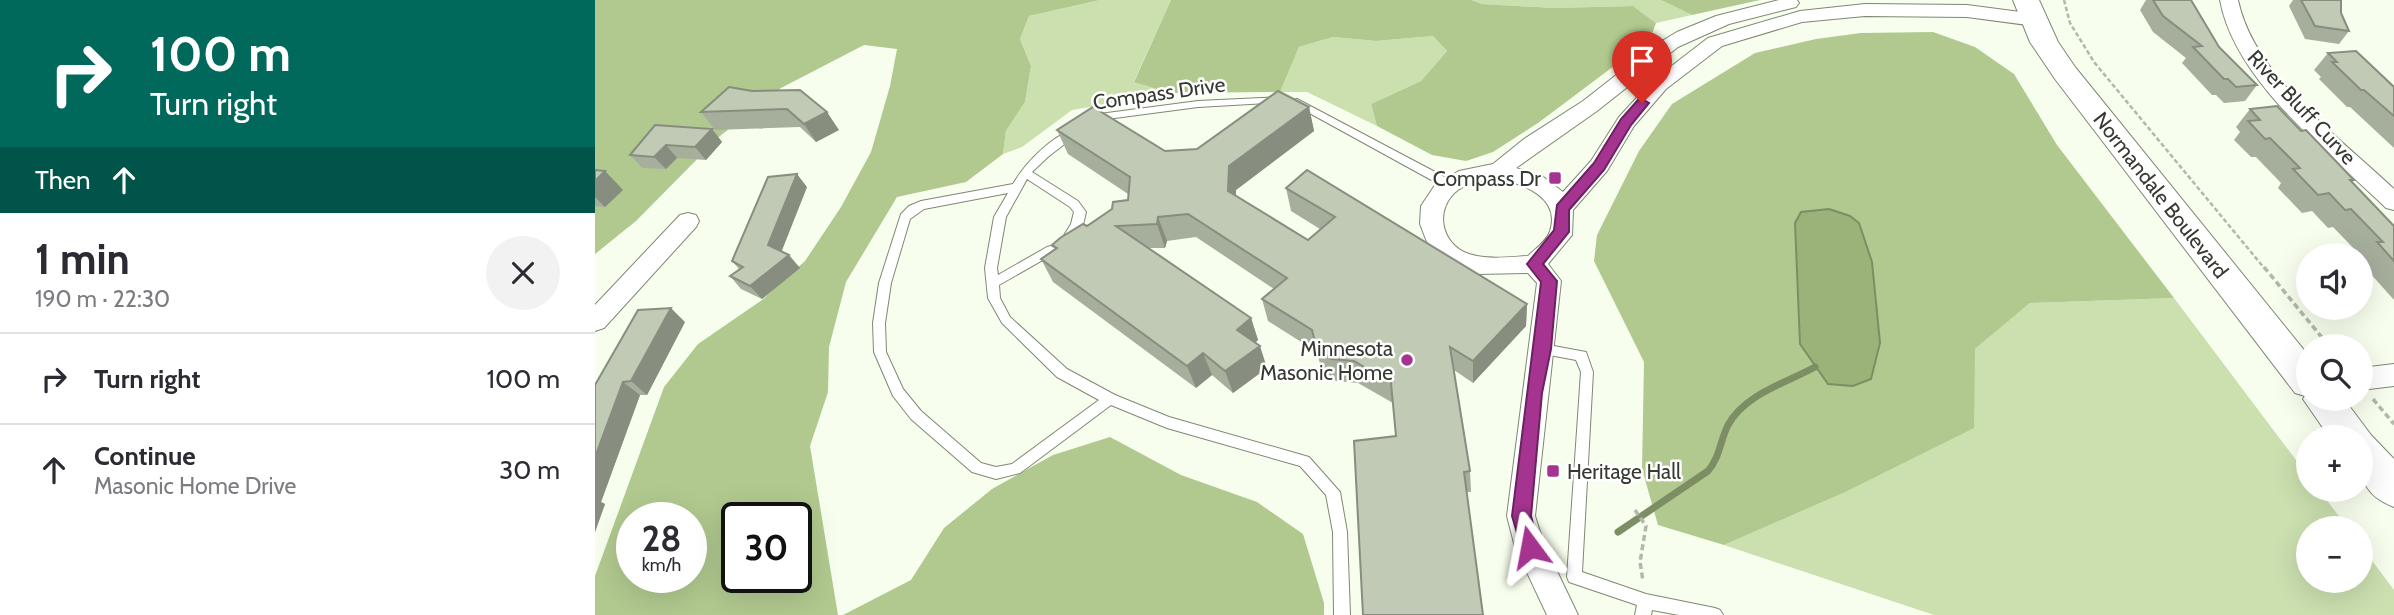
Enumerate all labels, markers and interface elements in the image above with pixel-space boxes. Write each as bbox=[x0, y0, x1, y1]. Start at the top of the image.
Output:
text: 100 m bbox=[150, 24, 291, 83]
icon: right bbox=[35, 28, 126, 119]
pin bbox=[1612, 31, 1672, 103]
icon: arrive bbox=[1623, 42, 1661, 80]
street label: River Bluff Curve bbox=[2243, 45, 2362, 170]
street label: Compass Drive bbox=[1091, 71, 1227, 115]
text: Turn right bbox=[150, 84, 277, 123]
street label: Normandale Boulevard bbox=[2088, 107, 2234, 283]
icon: ahead bbox=[105, 161, 143, 199]
text: Then bbox=[35, 164, 91, 196]
place label: Compass Dr bbox=[1433, 166, 1541, 191]
marker: Compass Dr bbox=[1547, 170, 1563, 186]
text: 1 min bbox=[35, 233, 130, 285]
button: close bbox=[486, 236, 560, 310]
map controls bbox=[2296, 243, 2373, 593]
button: sound bbox=[2296, 243, 2373, 320]
text: 190 m · 22:30 bbox=[35, 285, 170, 313]
button: search bbox=[2296, 334, 2373, 411]
place label: Minnesota Masonic Home bbox=[1260, 336, 1393, 385]
marker: Minnesota Masonic Home bbox=[1399, 352, 1415, 368]
icon: right bbox=[35, 360, 73, 398]
text: Turn right bbox=[94, 363, 200, 395]
text: 100 m bbox=[487, 363, 560, 395]
button: + bbox=[2296, 425, 2373, 502]
text: Continue bbox=[94, 440, 196, 472]
icon: ahead bbox=[35, 451, 73, 489]
text: 30 m bbox=[499, 454, 560, 486]
place label: Heritage Hall bbox=[1567, 459, 1681, 484]
marker: Heritage Hall bbox=[1545, 463, 1561, 479]
text: Masonic Home Drive bbox=[94, 472, 296, 500]
speed limit sign: 30 bbox=[721, 502, 812, 593]
position arrow bbox=[1493, 510, 1567, 584]
button: − bbox=[2296, 516, 2373, 593]
text: 28 bbox=[642, 517, 681, 560]
text: km/h bbox=[642, 554, 681, 576]

